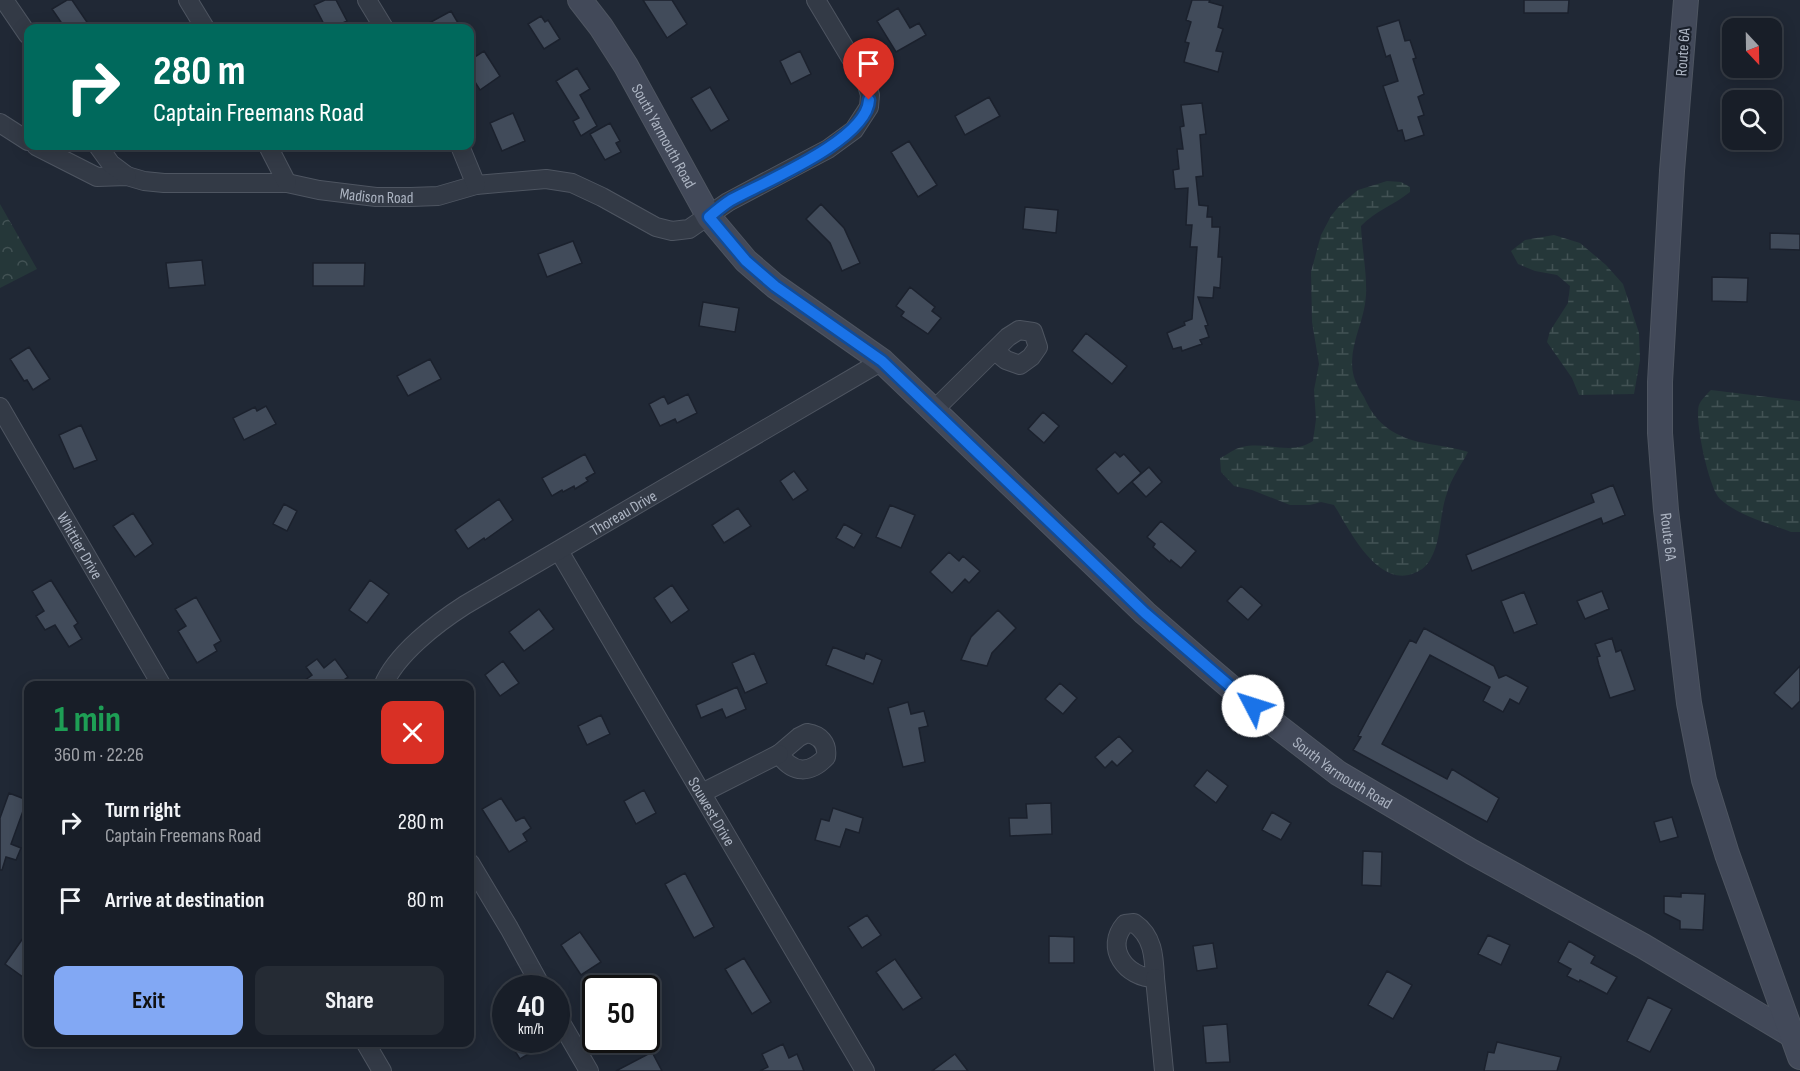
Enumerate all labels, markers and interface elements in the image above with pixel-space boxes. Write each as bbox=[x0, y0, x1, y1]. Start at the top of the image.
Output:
north arrow bbox=[1722, 18, 1782, 78]
map controls bbox=[1722, 18, 1782, 150]
street label: Route 6A bbox=[1672, 27, 1695, 77]
pin bbox=[843, 38, 894, 100]
text: 280 m bbox=[153, 46, 246, 97]
icon: arrive bbox=[852, 47, 885, 80]
icon: right bbox=[54, 48, 132, 126]
street label: South Yarmouth Road bbox=[627, 81, 699, 192]
button: search bbox=[1722, 90, 1782, 150]
text: Captain Freemans Road bbox=[153, 97, 364, 129]
street label: Madison Road bbox=[339, 185, 413, 208]
street label: Thoreau Drive bbox=[587, 487, 661, 541]
street label: Whittier Drive bbox=[52, 509, 106, 583]
street label: Route 6A bbox=[1655, 512, 1680, 562]
position arrow bbox=[1221, 674, 1285, 738]
text: 1 min bbox=[54, 699, 121, 742]
button: close bbox=[381, 701, 444, 764]
street label: South Yarmouth Road bbox=[1288, 734, 1395, 814]
text: 360 m · 22:26 bbox=[54, 743, 144, 767]
street label: Souwest Drive bbox=[683, 774, 739, 850]
text: Turn right bbox=[105, 797, 181, 824]
icon: right bbox=[54, 806, 87, 839]
text: 280 m bbox=[398, 809, 444, 836]
text: Captain Freemans Road bbox=[105, 824, 261, 848]
icon: arrive bbox=[54, 884, 87, 917]
text: Arrive at destination bbox=[105, 887, 264, 914]
text: 80 m bbox=[407, 887, 444, 914]
button: Exit bbox=[54, 966, 243, 1035]
button: Share bbox=[255, 966, 444, 1035]
speed limit sign: 50 bbox=[582, 975, 660, 1053]
text: 40 bbox=[517, 989, 545, 1025]
text: km/h bbox=[518, 1020, 544, 1039]

